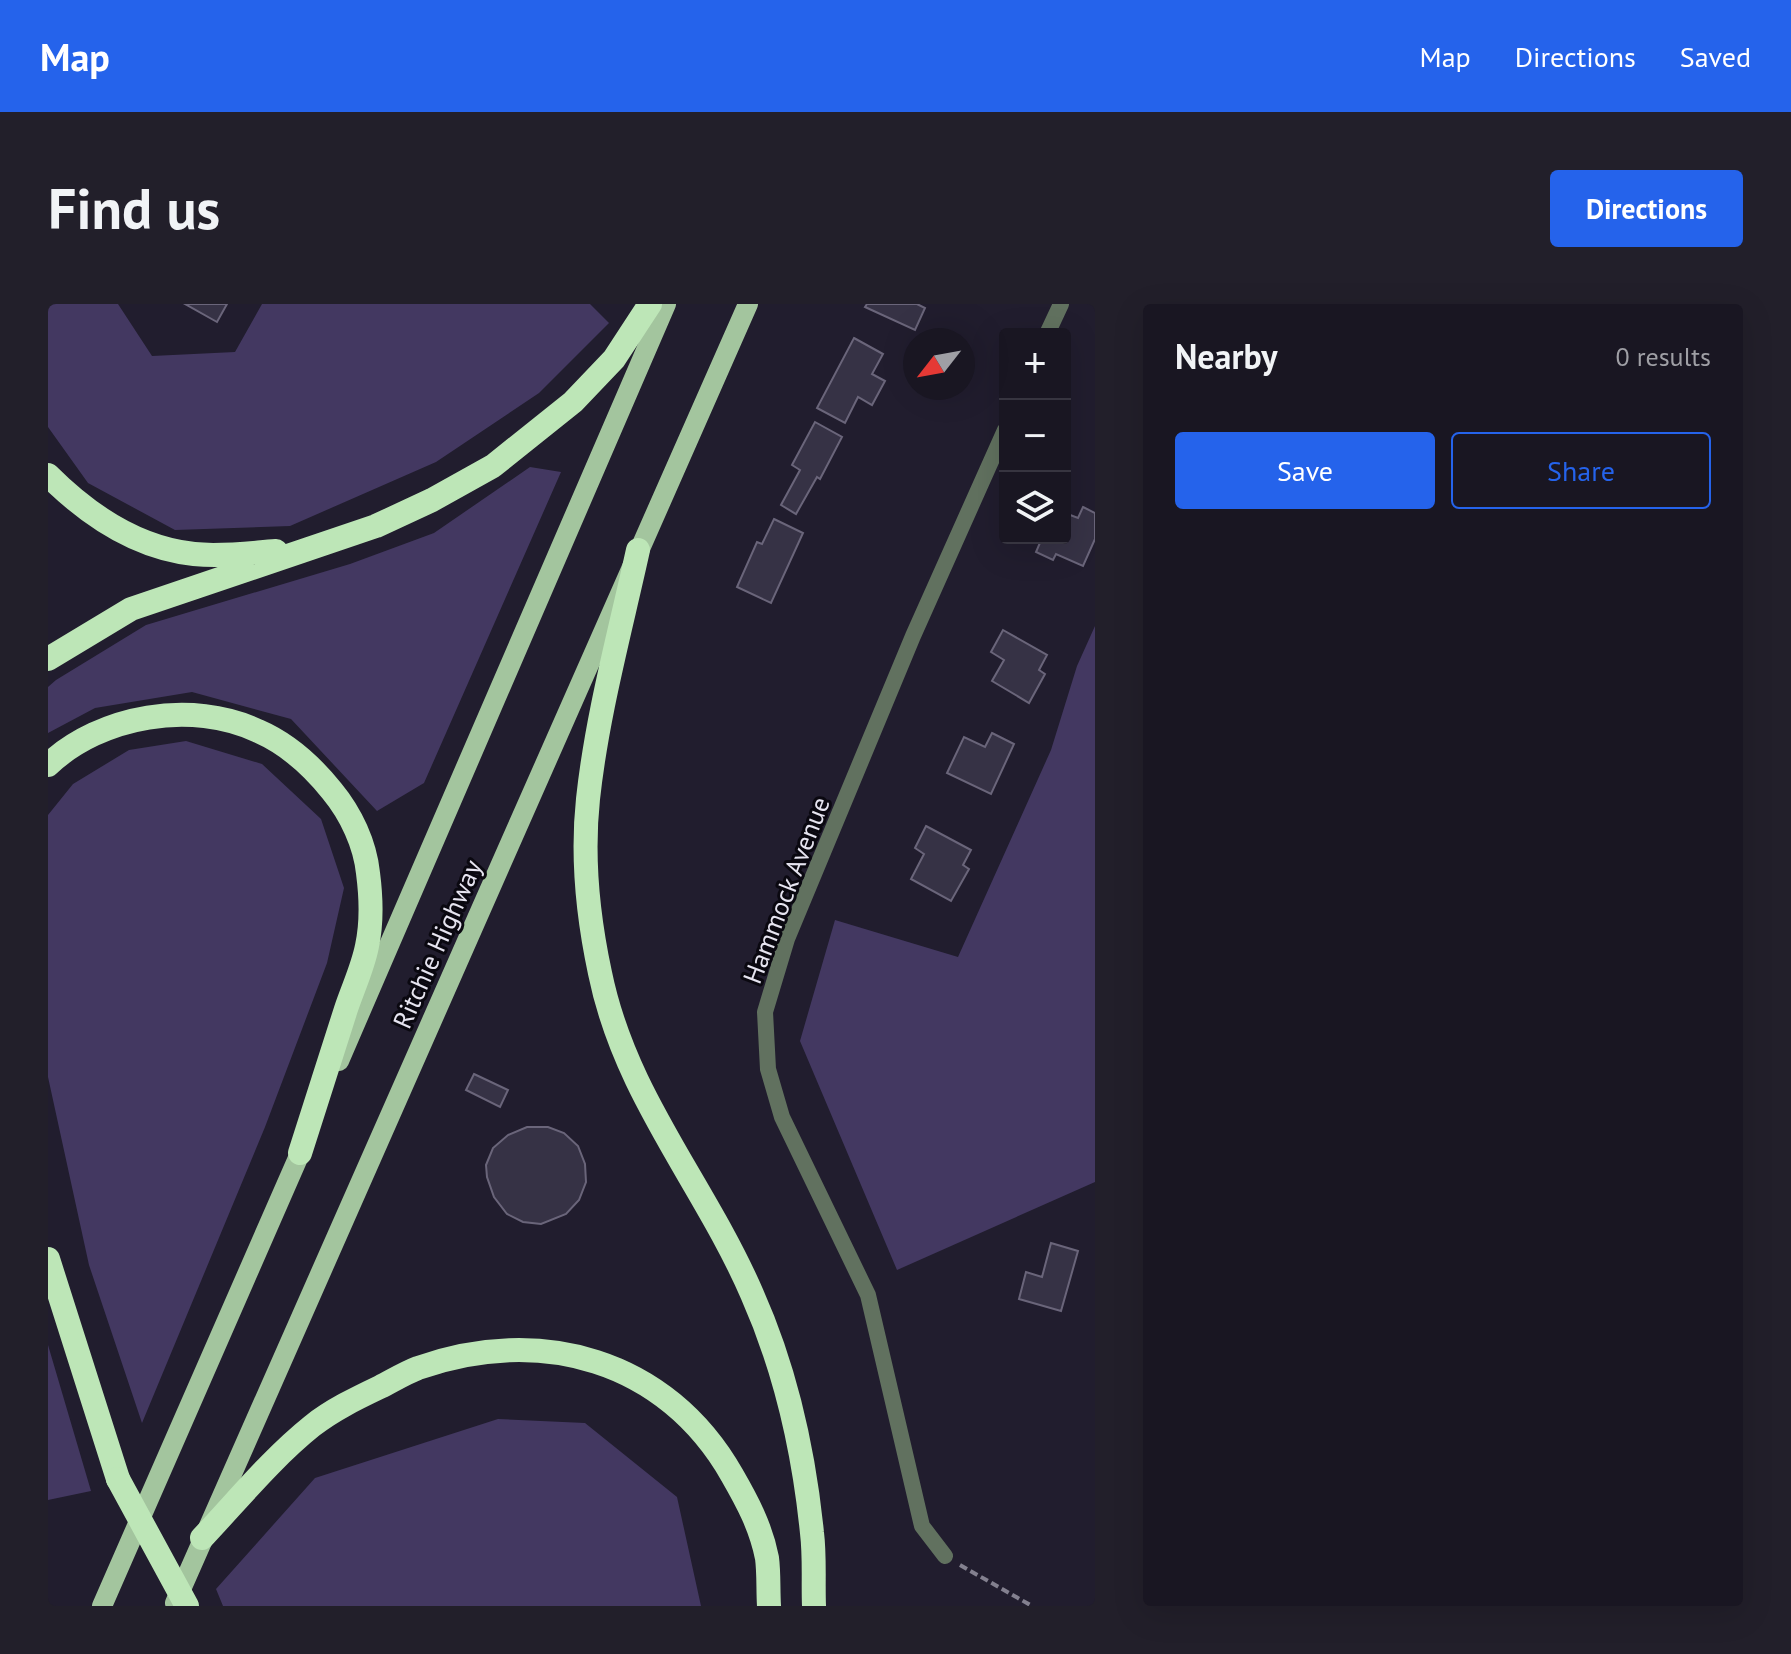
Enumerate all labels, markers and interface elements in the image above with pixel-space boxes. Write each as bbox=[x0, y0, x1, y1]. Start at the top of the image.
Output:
text: Map bbox=[40, 32, 110, 81]
text: Map bbox=[1420, 38, 1471, 75]
text: Directions bbox=[1515, 38, 1636, 75]
text: Saved bbox=[1680, 38, 1751, 75]
button: Directions bbox=[1550, 170, 1743, 247]
text: Find us bbox=[48, 172, 220, 244]
north arrow bbox=[903, 328, 975, 400]
map controls bbox=[999, 328, 1071, 544]
button: + bbox=[999, 328, 1071, 400]
text: Nearby bbox=[1175, 334, 1277, 378]
text: 0 results bbox=[1616, 340, 1711, 373]
button: − bbox=[999, 400, 1071, 472]
button: Save bbox=[1175, 432, 1435, 509]
button: Share bbox=[1451, 432, 1711, 509]
button: layers bbox=[999, 472, 1071, 544]
street label: Hammock Avenue bbox=[735, 792, 837, 988]
street label: Ritchie Highway bbox=[385, 855, 489, 1033]

